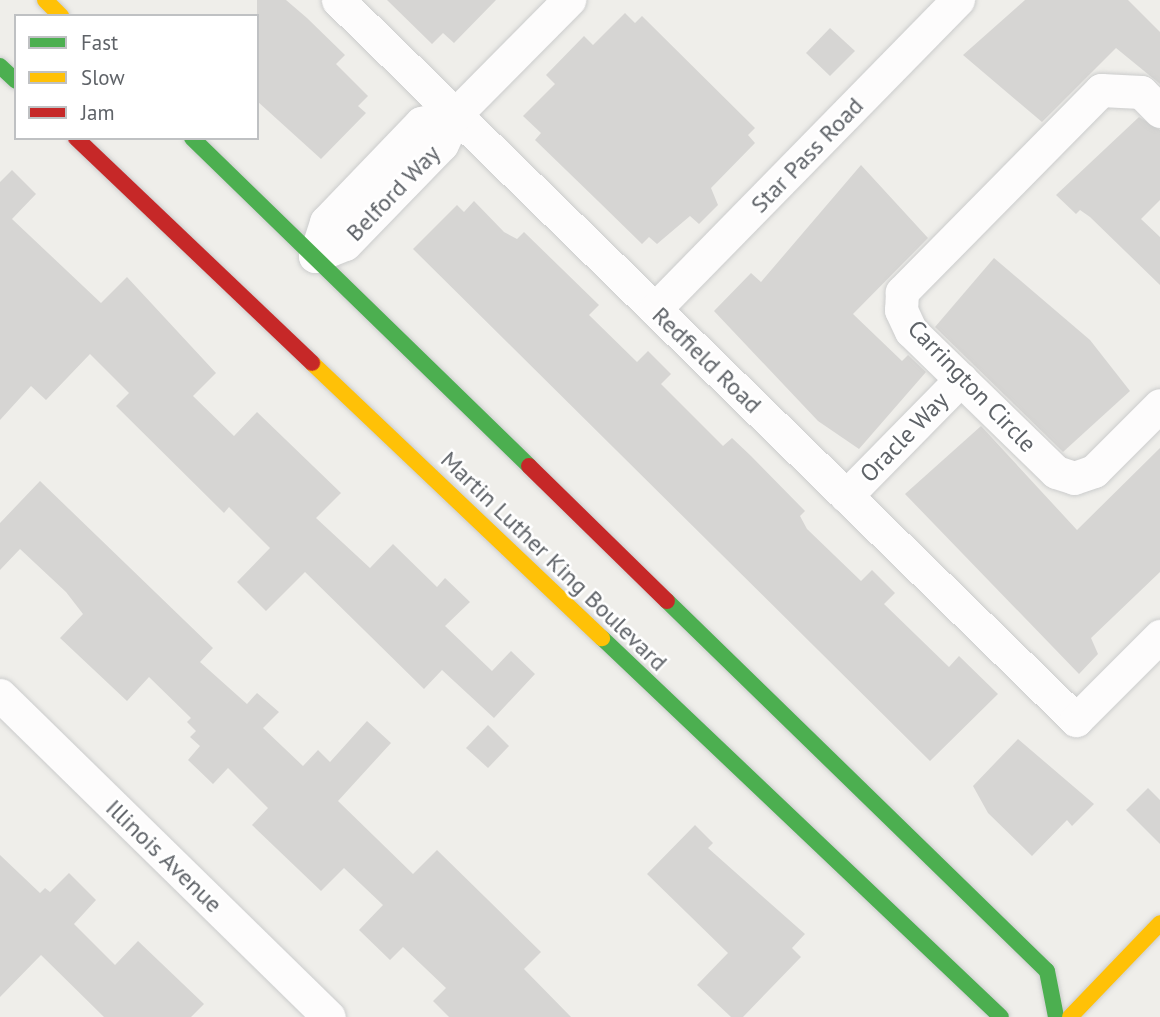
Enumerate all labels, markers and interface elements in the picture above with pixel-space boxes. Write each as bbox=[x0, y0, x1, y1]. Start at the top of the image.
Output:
legend bbox=[14, 14, 259, 140]
text: Fast bbox=[81, 29, 118, 56]
text: Slow bbox=[81, 64, 125, 91]
street label: Star Pass Road bbox=[745, 91, 869, 219]
text: Jam bbox=[81, 99, 115, 126]
street label: Belford Way bbox=[340, 139, 446, 247]
street label: Redfield Road bbox=[646, 301, 768, 419]
street label: Carrington Circle bbox=[902, 314, 1042, 458]
street label: Oracle Way bbox=[854, 386, 954, 488]
street label: Martin Luther King Boulevard bbox=[435, 445, 673, 677]
street label: Illinois Avenue bbox=[100, 793, 228, 919]

